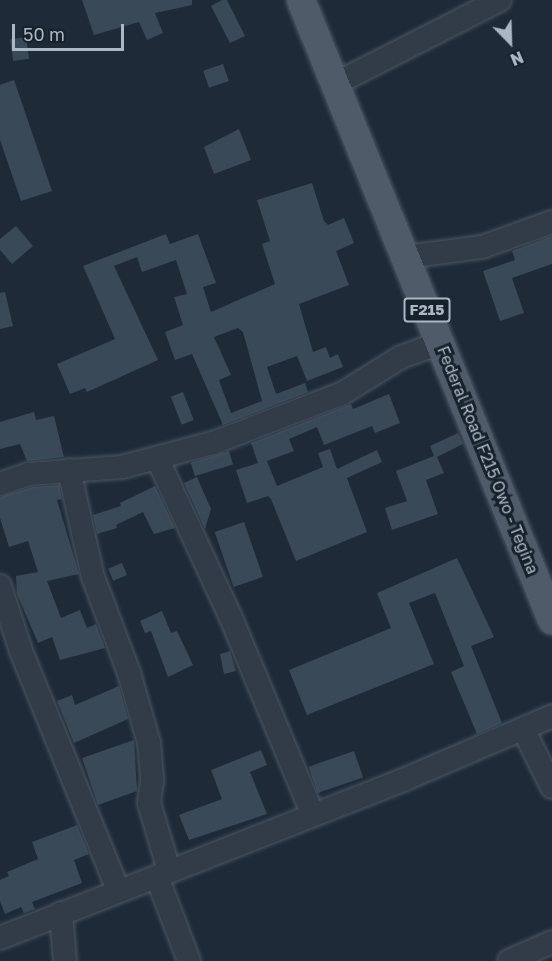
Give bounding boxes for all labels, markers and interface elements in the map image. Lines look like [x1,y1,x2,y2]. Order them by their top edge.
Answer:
scale bar [15,12,128,50]
north arrow [480,12,540,72]
text: 50 m [23,23,65,45]
text: N [508,47,527,70]
road number: F215 [403,298,451,322]
street label: Federal Road F215 Owo - Tegina [433,343,543,577]

